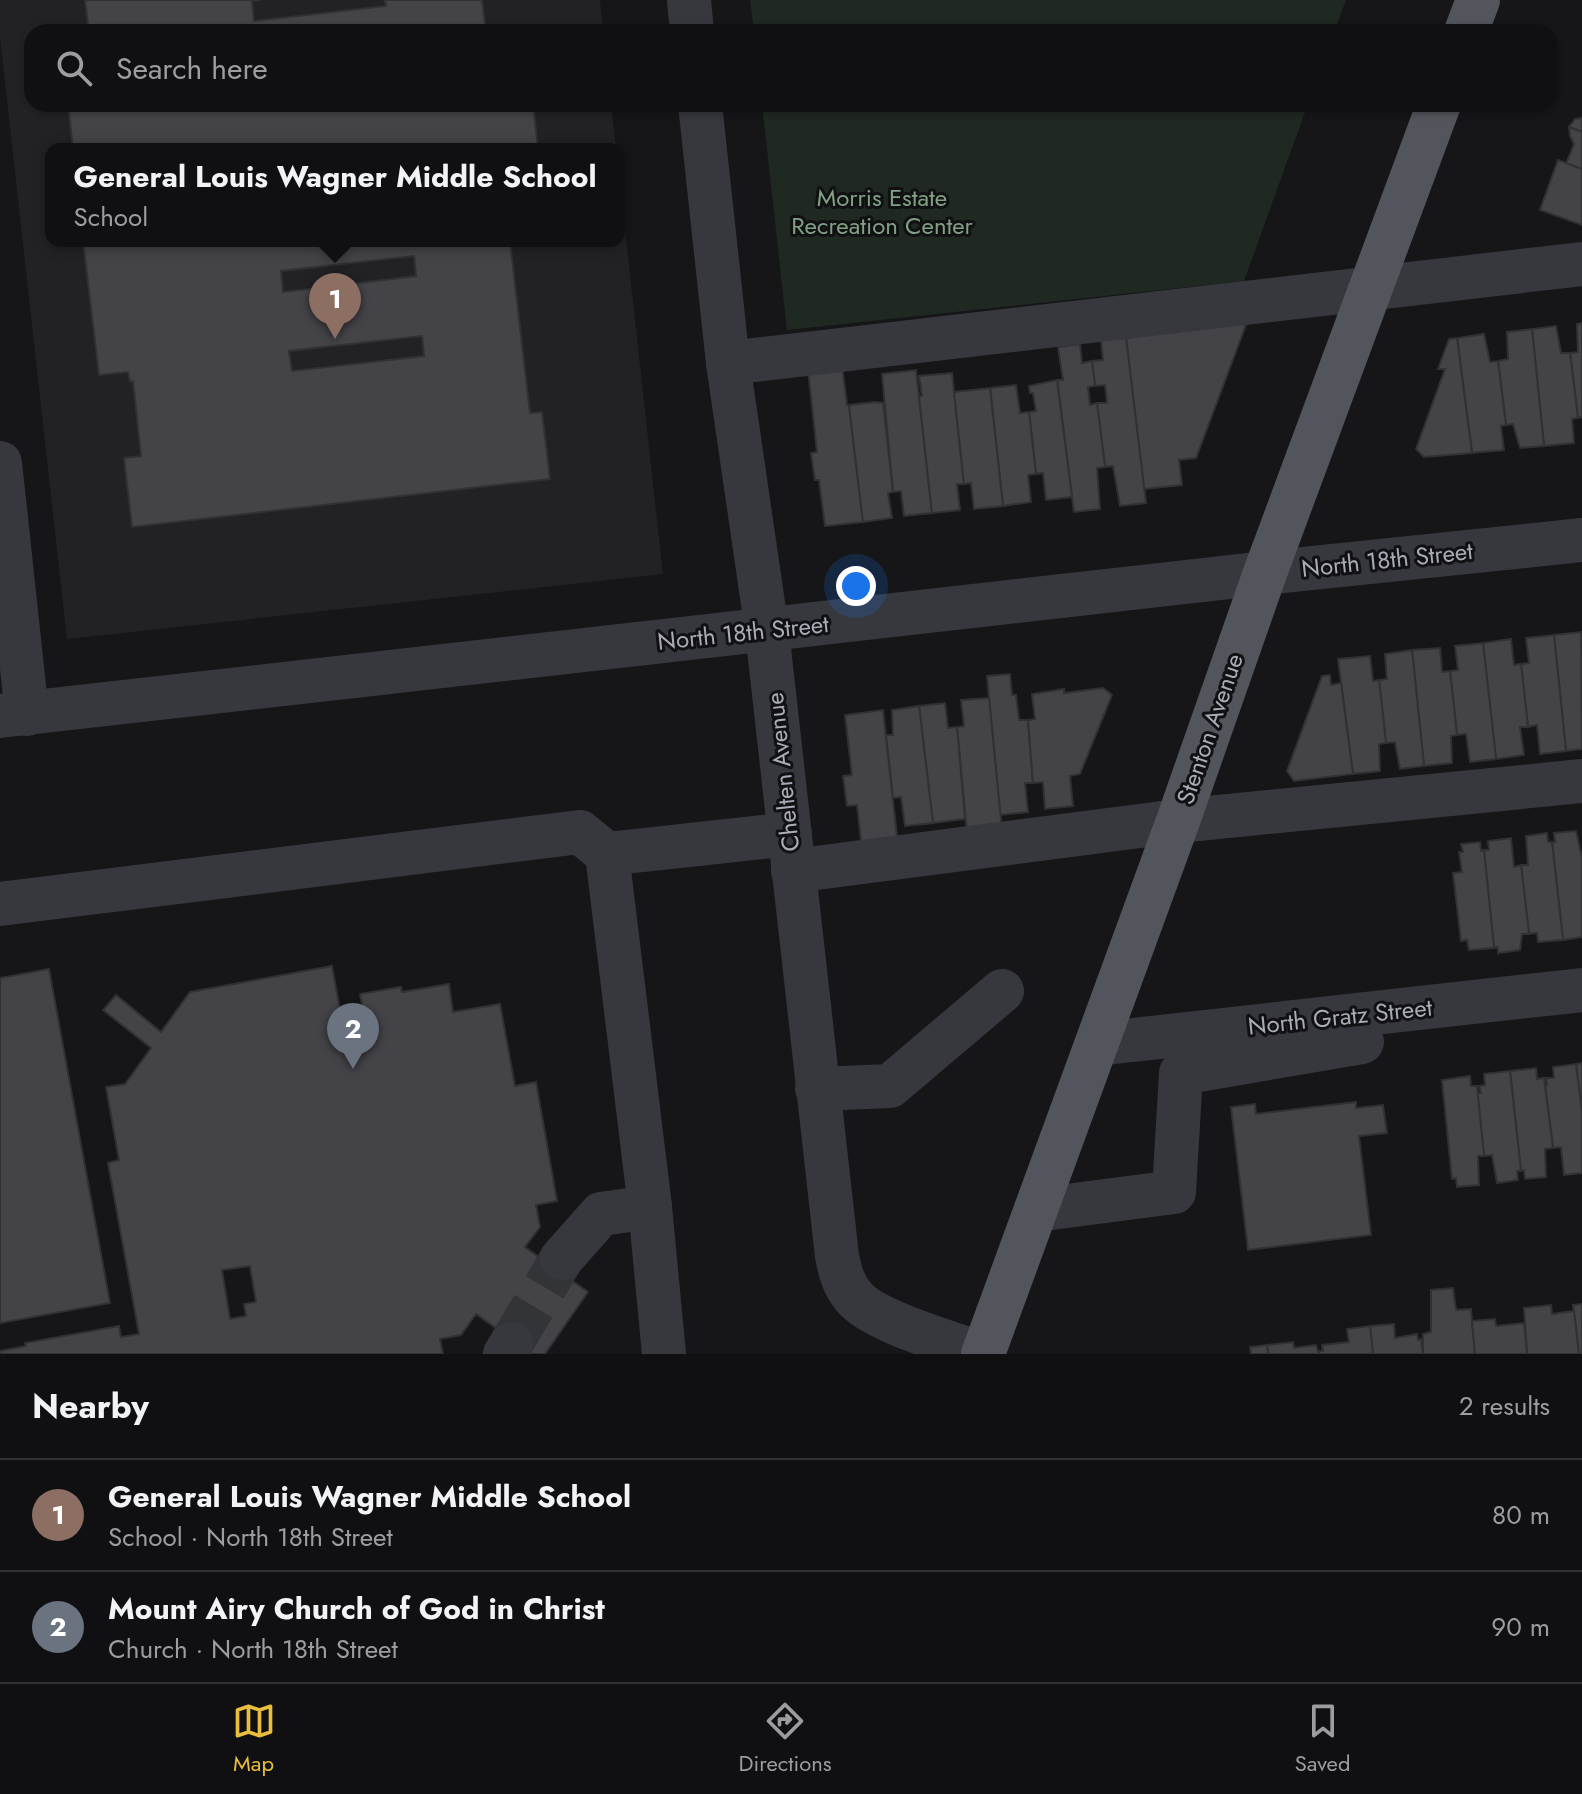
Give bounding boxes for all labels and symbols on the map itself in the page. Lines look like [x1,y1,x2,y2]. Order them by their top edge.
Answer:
park label: Morris Estate Recreation Center [791,180,974,243]
pin: 1 [309,273,361,339]
street label: North 18th Street [1299,533,1475,586]
your location [836,566,876,606]
street label: North 18th Street [655,606,831,659]
street label: Stenton Avenue [1167,649,1252,809]
street label: Chelten Avenue [757,691,808,853]
street label: North Gratz Street [1246,989,1434,1044]
pin: 2 [327,1003,379,1069]

